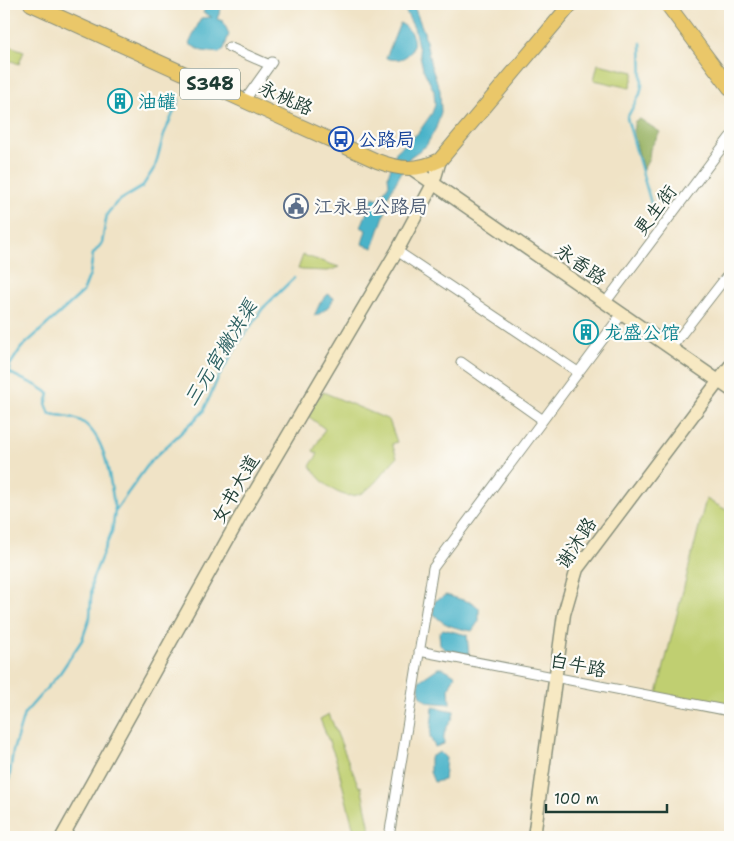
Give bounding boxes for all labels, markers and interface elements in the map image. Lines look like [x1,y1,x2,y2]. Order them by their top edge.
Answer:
road number: S348 [180,68,240,100]
street label: 永桃路 [255,75,317,121]
building icon: 油罐 [107,88,133,114]
place label: 油罐 [138,89,176,114]
bus stop icon: 公路局 [328,126,354,152]
place label: 公路局 [358,127,415,152]
street label: 更生街 [628,180,682,240]
public building icon: 江永县公路局 [283,193,309,219]
place label: 江永县公路局 [314,194,428,219]
street label: 永香路 [550,237,612,291]
water label: 三元宫撇洪渠 [177,294,264,411]
building icon: 龙盛公馆 [573,319,599,345]
place label: 龙盛公馆 [604,320,680,345]
street label: 女书大道 [205,450,265,528]
street label: 谢沐路 [550,512,602,574]
street label: 白牛路 [548,647,608,683]
scale bar [546,781,668,813]
text: 100 m [554,789,599,809]

